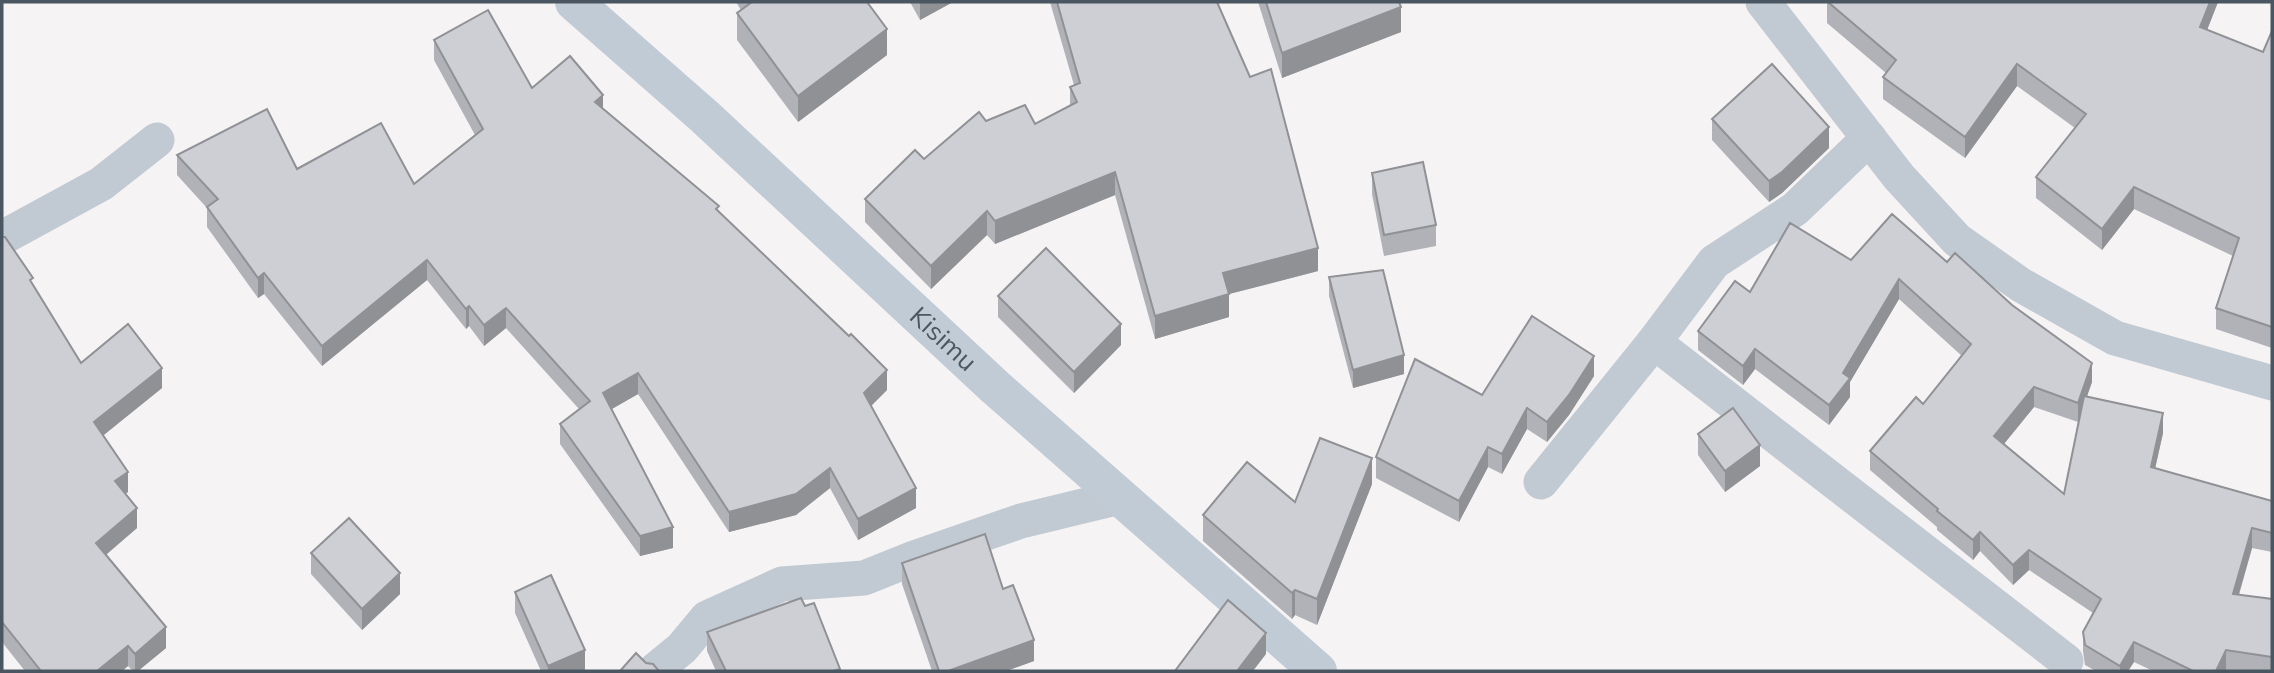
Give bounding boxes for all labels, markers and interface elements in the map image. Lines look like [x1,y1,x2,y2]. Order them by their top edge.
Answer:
street label: Kisimu [903,299,984,378]

